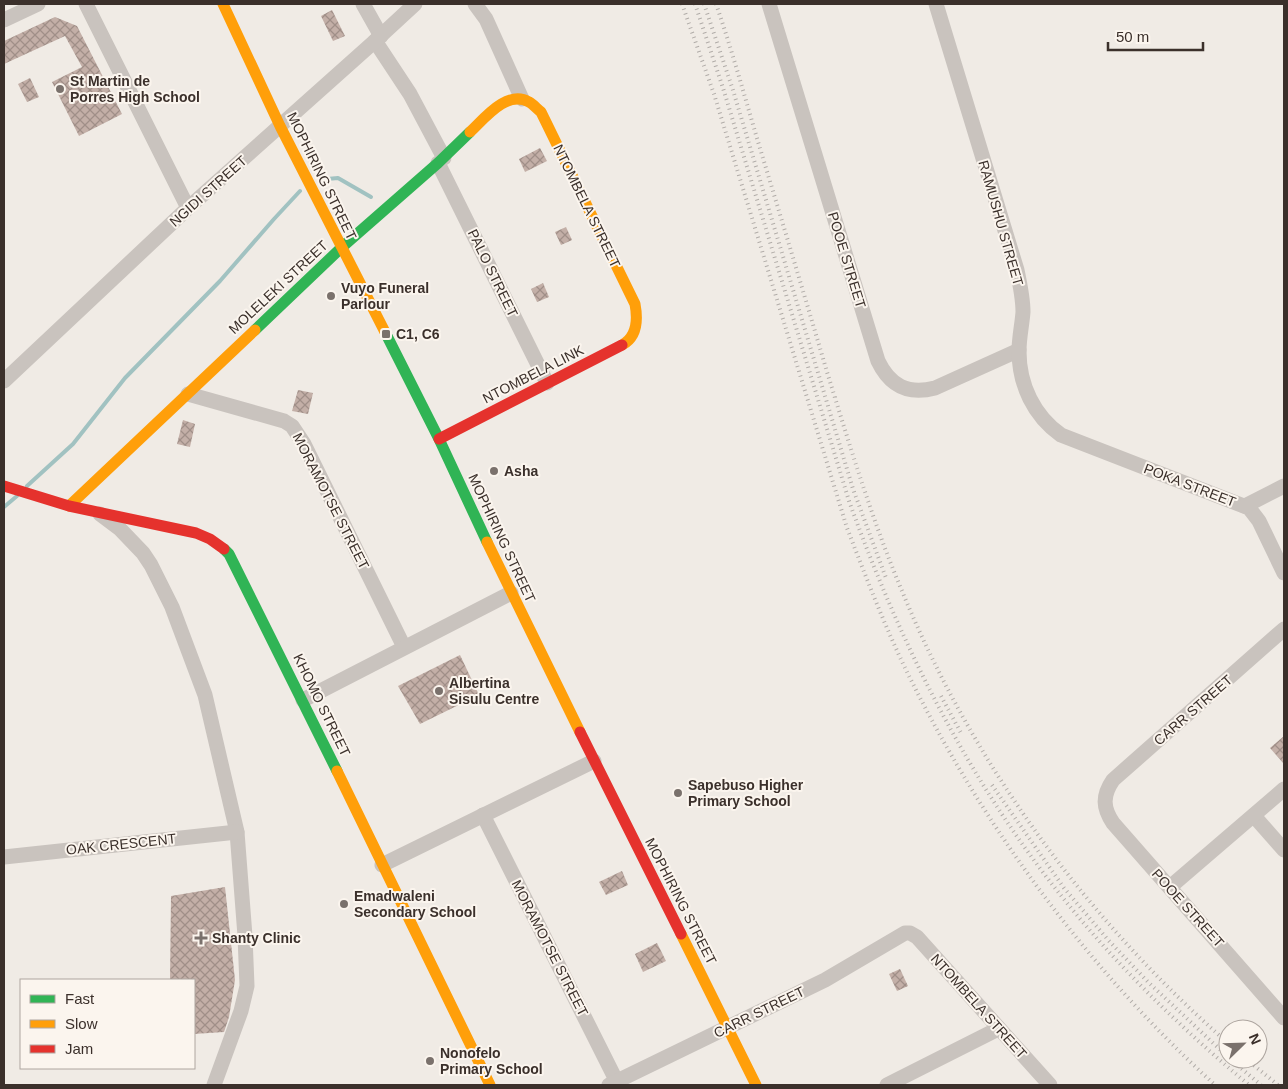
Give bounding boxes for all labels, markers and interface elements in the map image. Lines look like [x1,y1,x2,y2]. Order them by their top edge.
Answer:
scale bar [1108,20,1203,52]
text: 50 m [1116,28,1149,45]
place label: St Martin de Porres High School [70,73,200,105]
marker: St Martin de Porres High School [54,83,66,95]
street label: MOPHIRING STREET [284,110,360,243]
street label: NTOMBELA STREET [550,142,624,271]
street label: NGIDI STREET [166,152,250,230]
street label: RAMUSHU STREET [975,158,1027,288]
street label: POOE STREET [825,210,869,310]
street label: PALO STREET [465,227,521,320]
street label: MOLELEKI STREET [225,237,331,337]
place label: Vuyo Funeral Parlour [341,280,429,312]
marker: Vuyo Funeral Parlour [325,290,337,302]
place label: C1, C6 [396,326,440,342]
marker: C1, C6 [380,328,392,340]
street label: NTOMBELA LINK [480,341,587,406]
street label: MORAMOTSE STREET [290,430,373,572]
street label: POKA STREET [1142,460,1239,510]
place label: Asha [504,463,538,479]
marker: Asha [488,465,500,477]
street label: MOPHIRING STREET [465,471,539,605]
street label: KHOMO STREET [290,651,354,759]
street label: CARR STREET [1150,671,1236,748]
place label: Albertina Sisulu Centre [449,675,539,707]
marker: Albertina Sisulu Centre [433,685,445,697]
place label: Sapebuso Higher Primary School [688,777,804,809]
marker: Sapebuso Higher Primary School [672,787,684,799]
street label: OAK CRESCENT [65,830,177,858]
street label: MOPHIRING STREET [642,835,720,967]
street label: POOE STREET [1149,866,1228,951]
street label: MORAMOTSE STREET [509,877,592,1019]
place label: Emadwaleni Secondary School [354,888,476,920]
marker: Emadwaleni Secondary School [338,898,350,910]
place label: Shanty Clinic [212,930,301,946]
marker: Shanty Clinic [194,931,208,945]
street label: NTOMBELA STREET [928,950,1030,1062]
legend [20,979,195,1069]
street label: CARR STREET [711,983,807,1041]
text: Fast [65,990,95,1007]
text: Slow [65,1015,98,1032]
north arrow [1218,1019,1268,1069]
text: N [1246,1031,1264,1047]
text: Jam [65,1040,93,1057]
place label: Nonofelo Primary School [440,1045,543,1077]
marker: Nonofelo Primary School [424,1055,436,1067]

